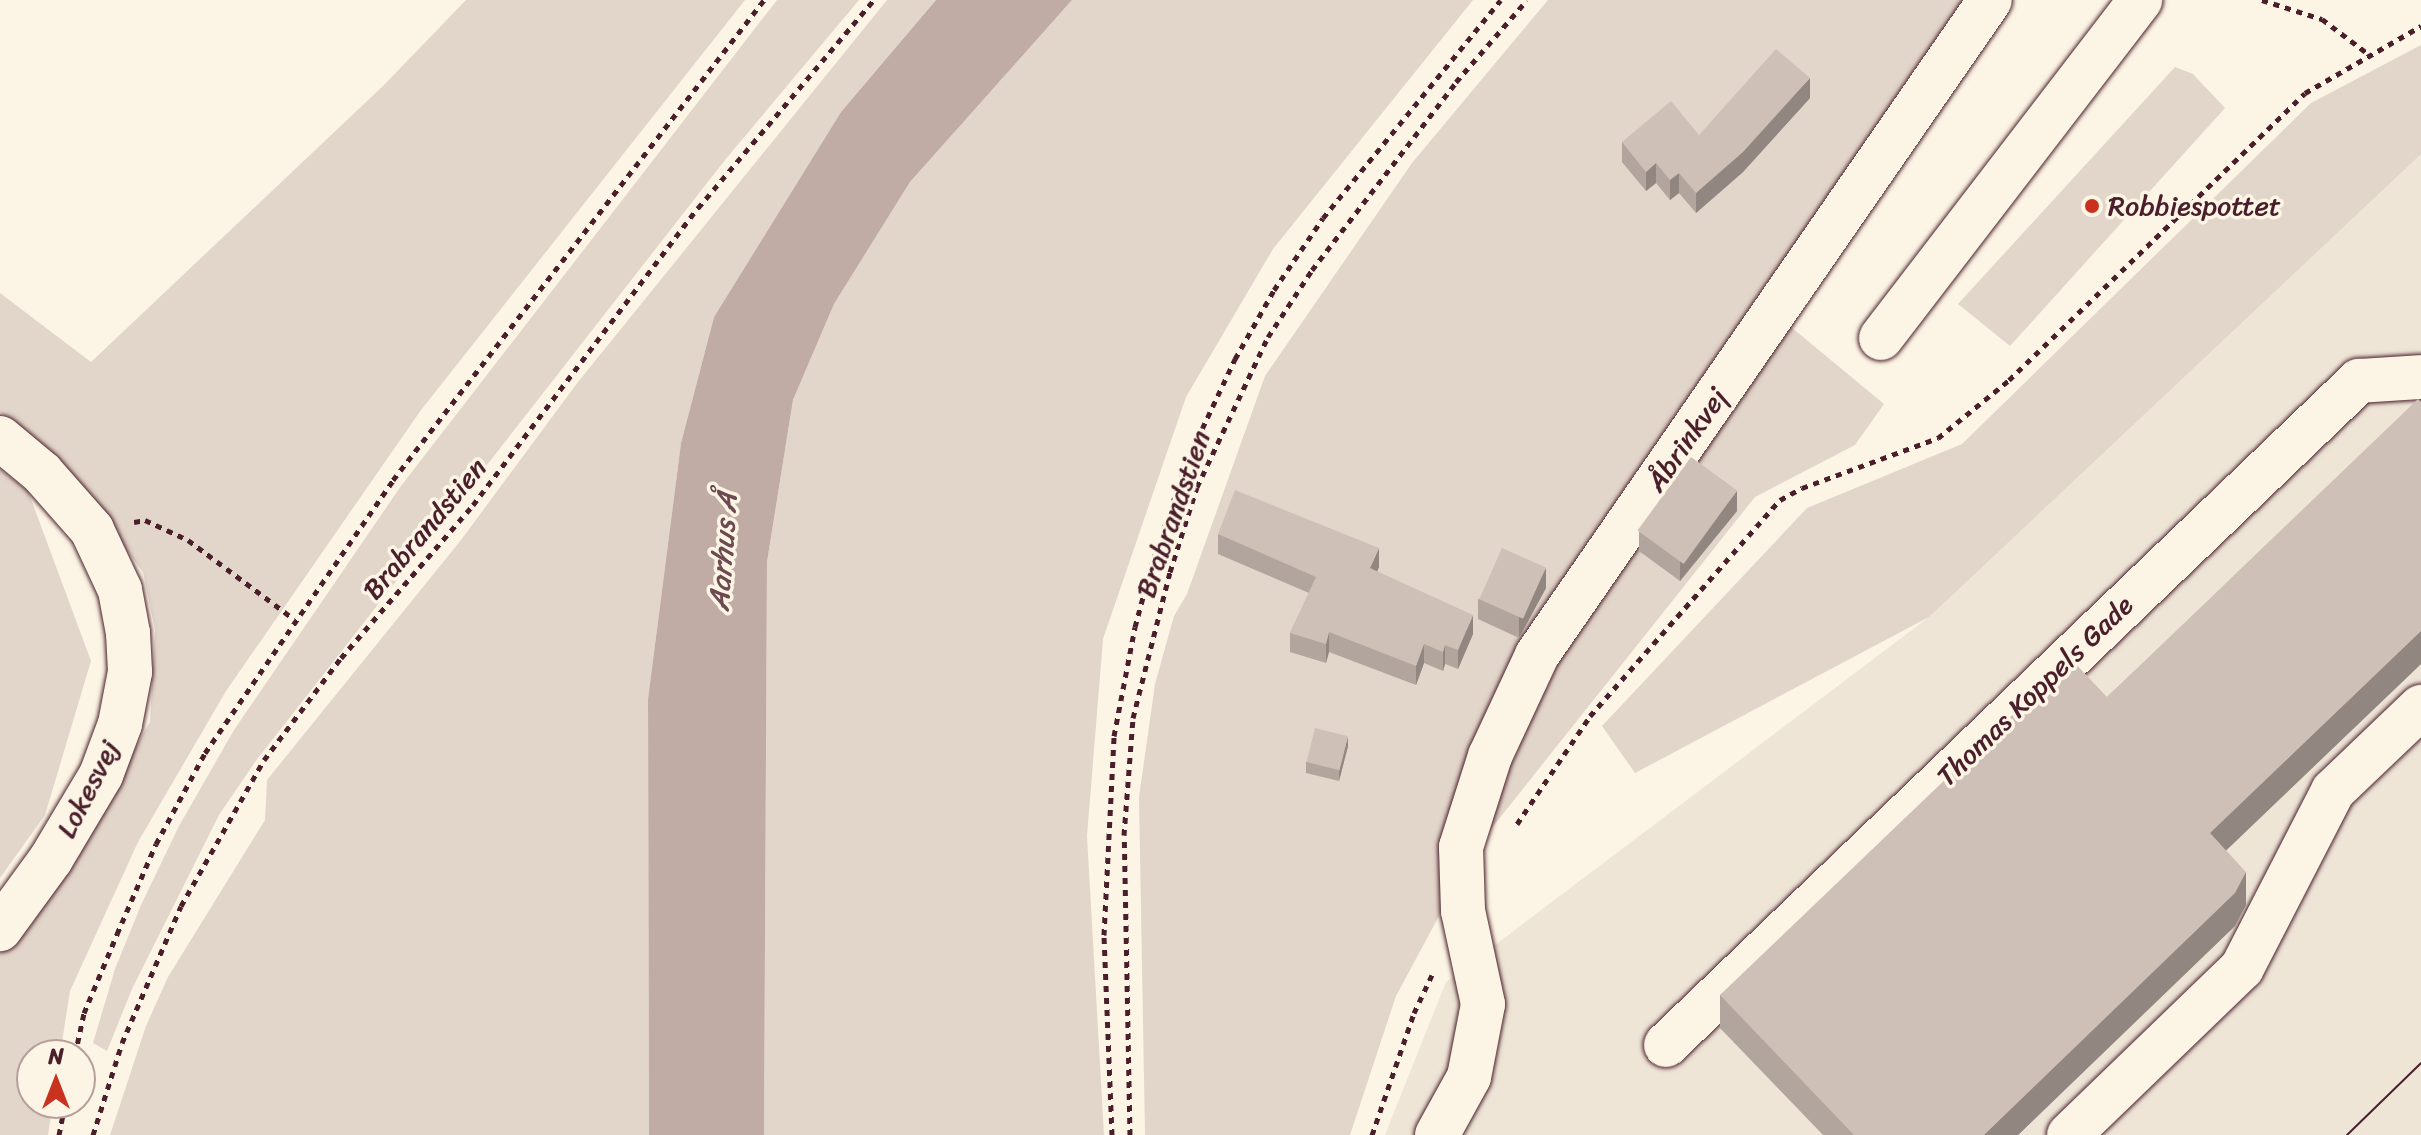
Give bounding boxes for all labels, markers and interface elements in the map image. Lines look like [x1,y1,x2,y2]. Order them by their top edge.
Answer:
place label: Robbiespottet [2108,189,2281,223]
marker: Robbiespottet [2083,197,2101,215]
street label: Åbrinkvej [1639,382,1735,498]
street label: Brabrandstien [1129,426,1217,602]
street label: Brabrandstien [356,451,494,607]
water label: Aarhus Å [701,492,745,612]
street label: Thomas Koppels Gade [1929,588,2141,794]
street label: Lokesvej [49,735,127,843]
text: N [48,1037,64,1076]
north arrow [16,1039,96,1119]

